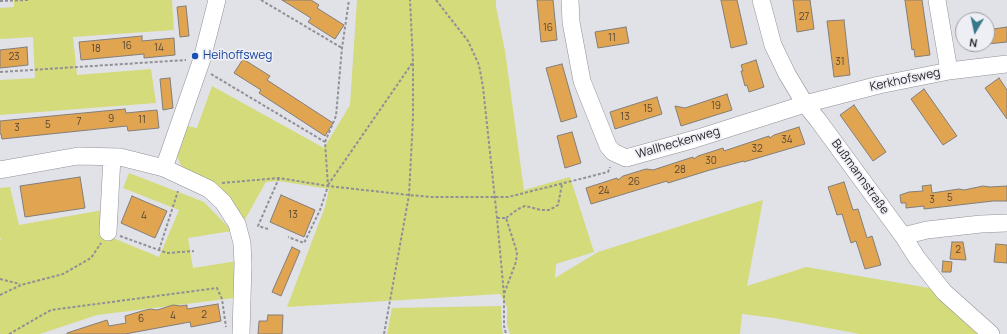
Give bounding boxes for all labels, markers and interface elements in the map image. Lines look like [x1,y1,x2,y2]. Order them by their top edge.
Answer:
house number: 27 [799,11,809,23]
north arrow [955,12,995,52]
house number: 16 [543,22,553,34]
house number: 11 [608,32,616,44]
text: N [968,35,978,51]
house number: 16 [122,40,132,52]
house number: 14 [154,42,164,54]
house number: 18 [91,43,101,55]
place label: Heihoffsweg [203,49,272,63]
house number: 23 [8,51,20,63]
marker: Heihoffsweg [190,51,200,61]
house number: 31 [835,56,845,68]
street label: Kerkhofsweg [869,66,941,94]
house number: 19 [711,100,721,112]
house number: 15 [643,103,653,115]
house number: 13 [620,111,630,123]
house number: 9 [108,113,114,125]
house number: 11 [138,114,146,126]
house number: 7 [76,116,82,128]
house number: 5 [45,119,51,131]
house number: 3 [14,122,20,134]
street label: Wallheckenweg [634,124,722,162]
house number: 34 [781,134,793,146]
street label: Bußmannstraße [828,137,892,217]
house number: 32 [751,143,763,155]
house number: 30 [705,155,717,167]
house number: 28 [674,164,686,176]
house number: 26 [628,176,640,188]
house number: 24 [598,185,610,197]
house number: 5 [947,192,953,204]
house number: 3 [929,194,935,206]
house number: 13 [288,209,298,221]
house number: 4 [141,210,147,222]
house number: 2 [955,244,961,256]
house number: 2 [201,309,207,321]
house number: 4 [170,310,176,322]
house number: 6 [138,313,144,325]

